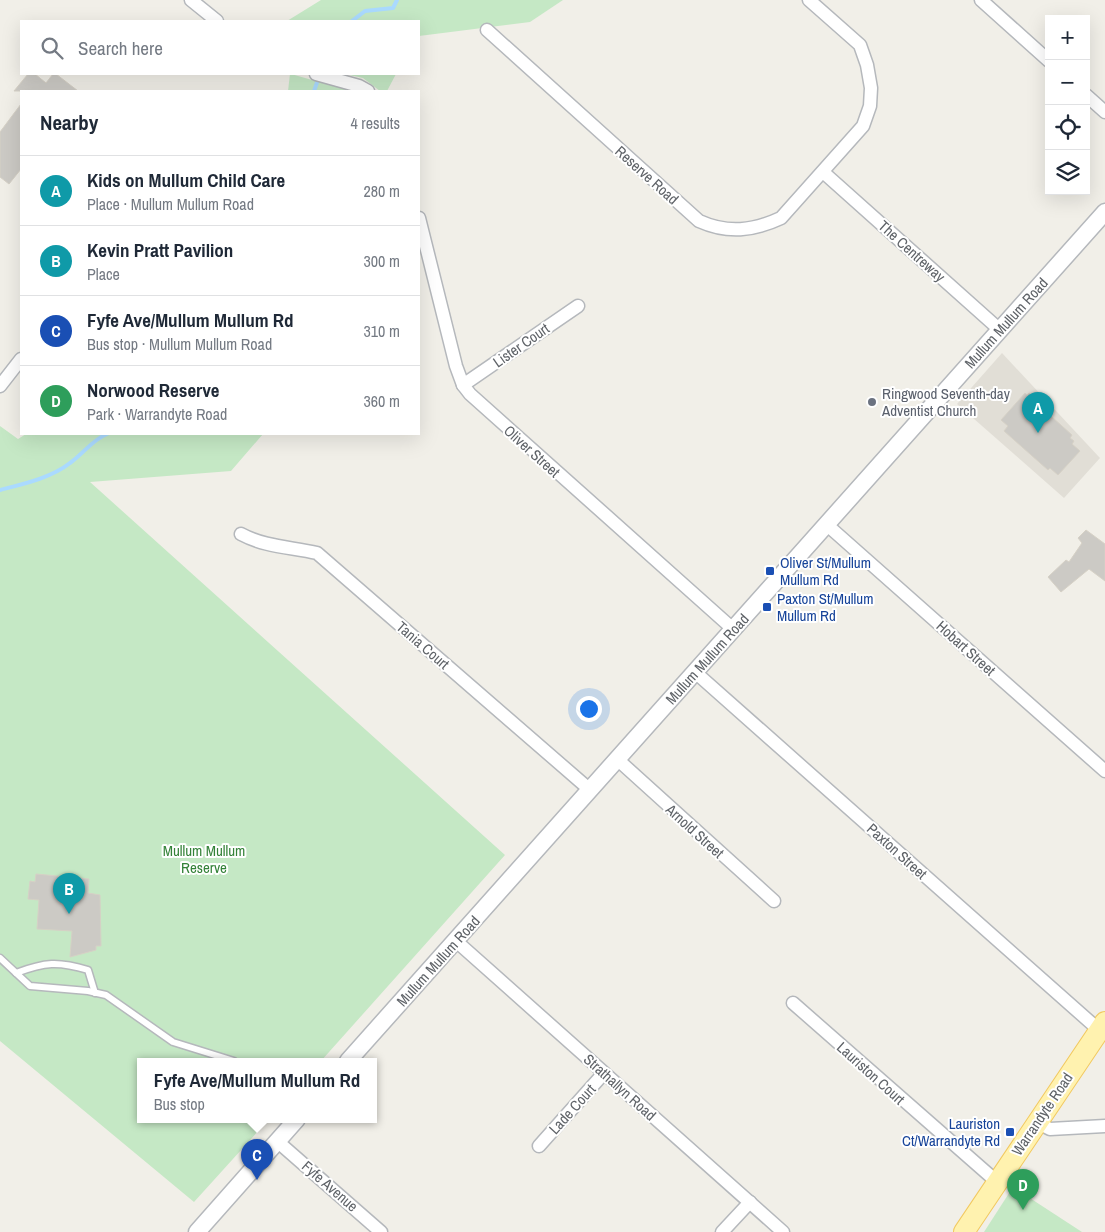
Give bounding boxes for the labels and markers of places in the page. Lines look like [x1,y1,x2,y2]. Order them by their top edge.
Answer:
place label: Ringwood Seventh-day Adventist Church [881,383,1011,421]
pin: A [1022,392,1054,433]
marker: Ringwood Seventh-day Adventist Church [866,396,878,408]
place label: Oliver St/Mullum Mullum Rd [780,552,871,590]
marker: Oliver St/Mullum Mullum Rd [764,565,776,577]
place label: Paxton St/Mullum Mullum Rd [777,588,873,626]
marker: Paxton St/Mullum Mullum Rd [761,601,773,613]
pin: B [53,873,85,914]
place label: Lauriston Ct/Warrandyte Rd [902,1113,1000,1151]
marker: Lauriston Ct/Warrandyte Rd [1004,1126,1016,1138]
pin: C [241,1139,273,1180]
pin: D [1007,1169,1039,1210]

